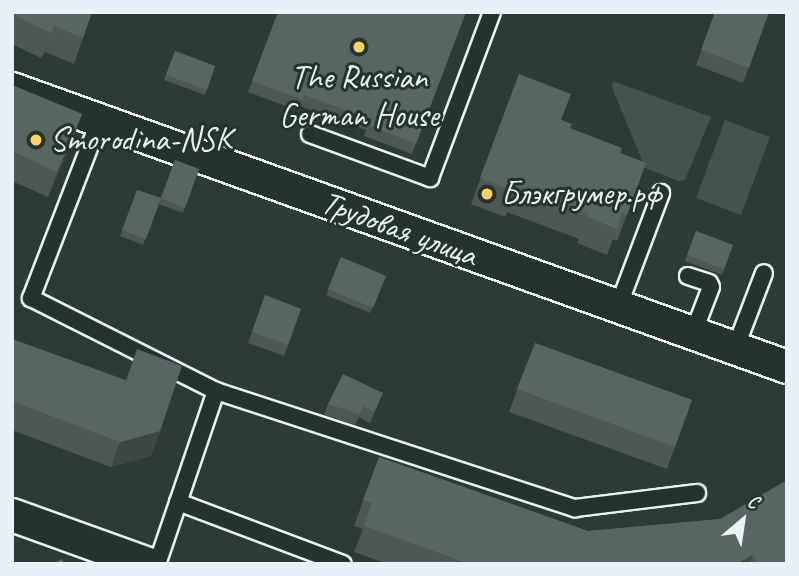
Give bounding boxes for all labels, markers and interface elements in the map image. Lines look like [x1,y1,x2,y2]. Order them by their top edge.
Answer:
marker: The Russian German House [351,39,367,55]
place label: The Russian German House [279,58,439,136]
place label: Smorodina-NSK [50,120,232,160]
marker: Smorodina-NSK [28,132,44,148]
place label: Блэкгрумер.рф [501,174,661,214]
street label: Трудовая улица [315,182,483,276]
marker: Блэкгрумер.рф [479,186,495,202]
north arrow [708,485,778,555]
text: С [743,489,763,514]

